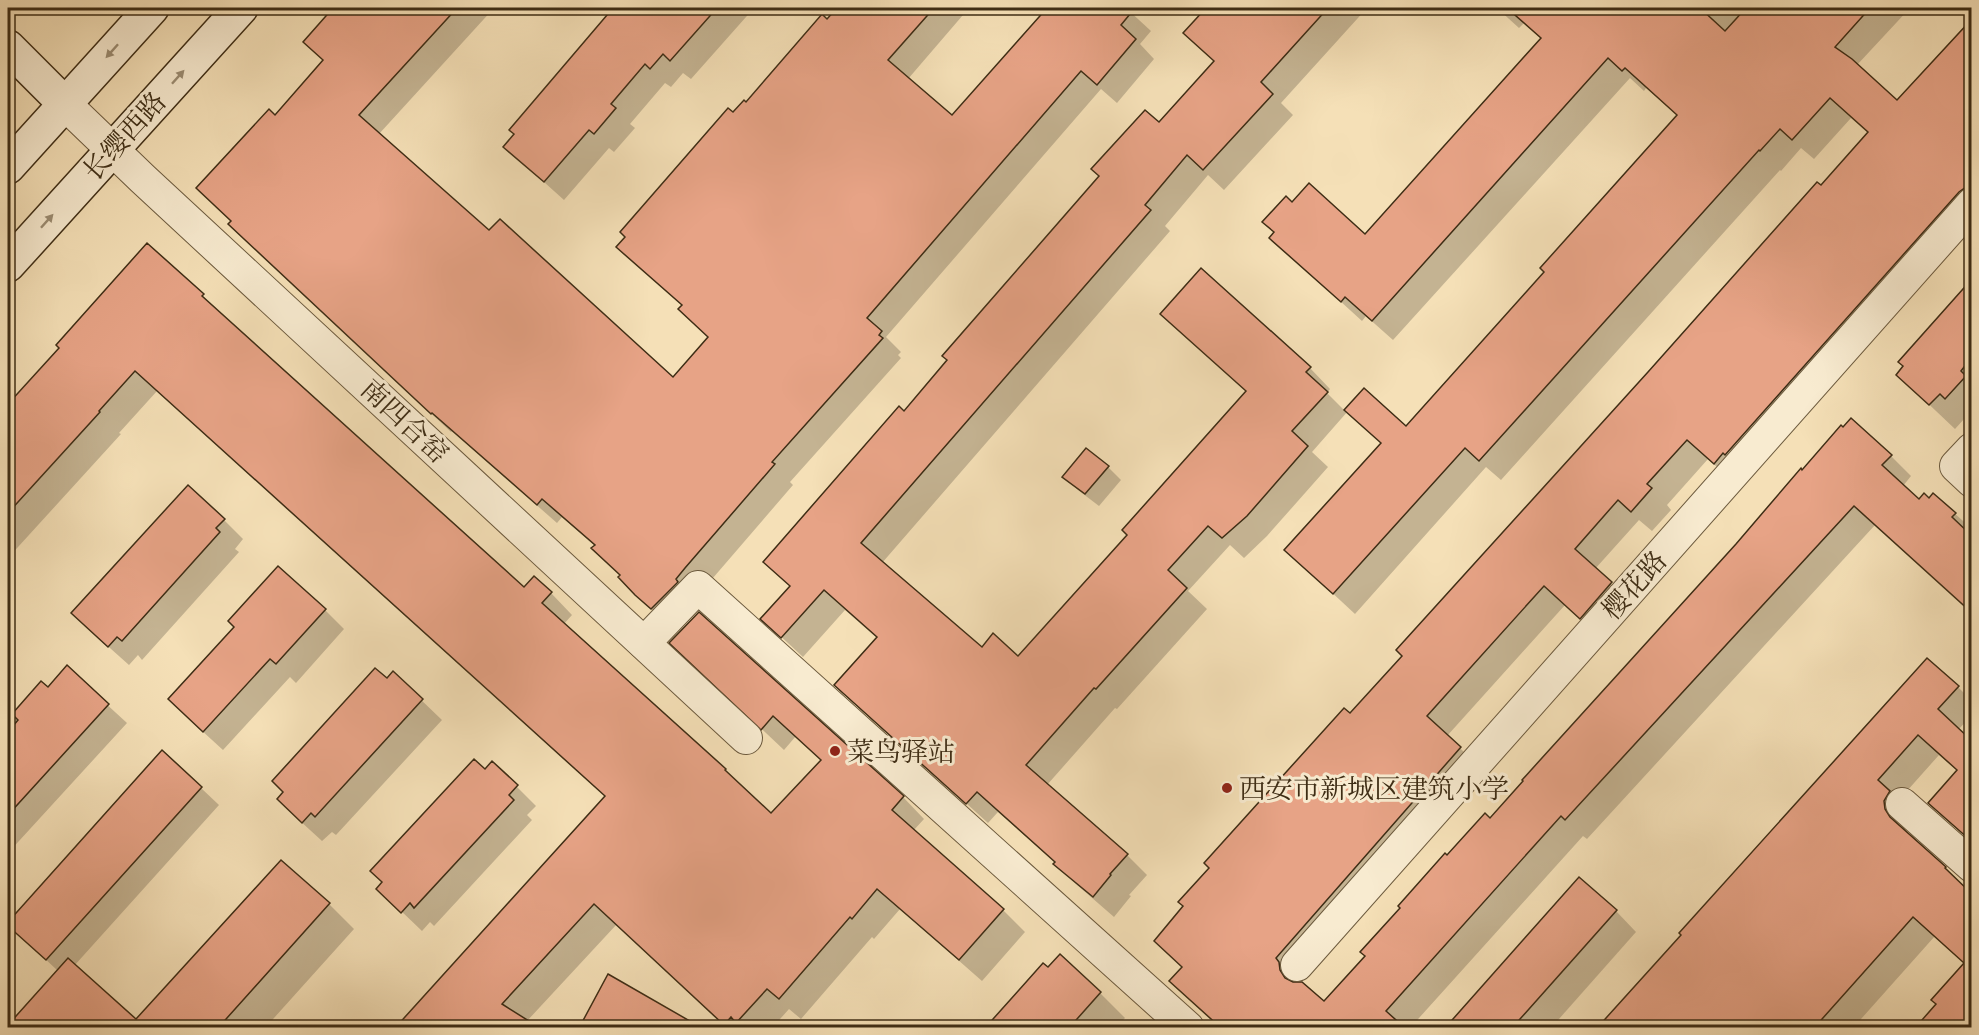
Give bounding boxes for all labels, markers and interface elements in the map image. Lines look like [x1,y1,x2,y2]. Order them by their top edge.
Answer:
one-way arrow [106,43,119,58]
one-way arrow [171,70,184,85]
street label: 长缨西路 [75,84,173,188]
one-way arrow [40,214,54,229]
street label: 南四合窑 [354,371,456,471]
street label: 樱花路 [1594,543,1674,627]
place label: 菜鸟驿站 [847,734,955,769]
marker: 菜鸟驿站 [828,744,842,758]
place label: 西安市新城区建筑小学 [1239,771,1509,806]
marker: 西安市新城区建筑小学 [1220,781,1234,795]

